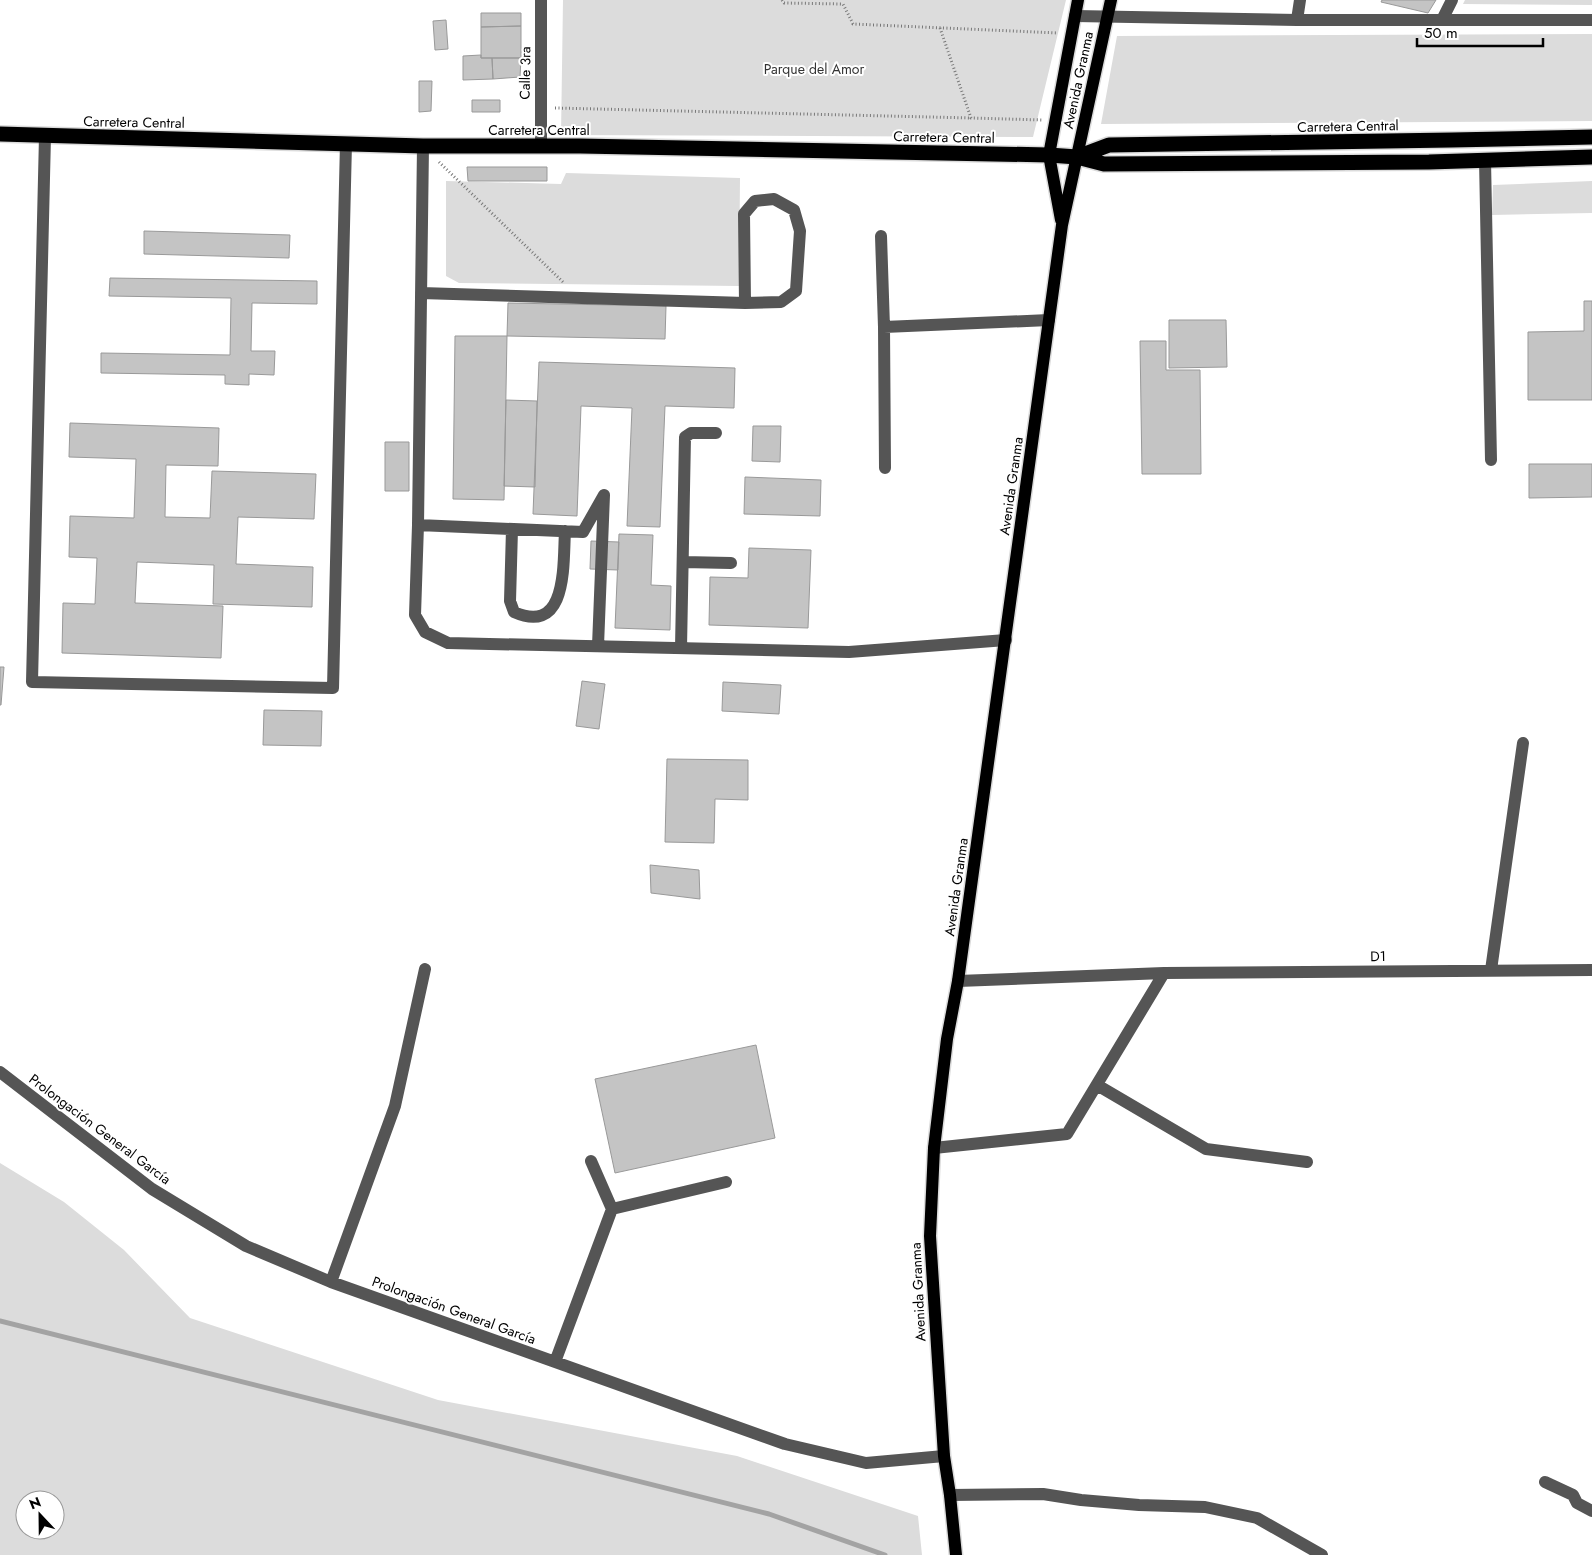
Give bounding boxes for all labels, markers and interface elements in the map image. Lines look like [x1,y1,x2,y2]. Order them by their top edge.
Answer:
scale bar [1417,15,1543,47]
text: 50 m [1424,22,1458,44]
street label: Avenida Granma [1058,30,1098,130]
street label: Calle 3ra [515,46,535,100]
park label: Parque del Amor [764,59,864,79]
street label: Carretera Central [83,111,185,133]
street label: Carretera Central [1297,115,1399,137]
street label: Carretera Central [488,120,590,140]
street label: Carretera Central [893,126,995,148]
street label: Avenida Granma [994,436,1028,536]
street label: Avenida Granma [939,837,973,937]
street label: D1 [1370,946,1386,966]
street label: Prolongación General García [25,1069,175,1189]
street label: Avenida Granma [905,1242,931,1342]
street label: Prolongación General García [369,1271,539,1349]
north arrow [15,1490,65,1540]
text: N [26,1492,44,1514]

